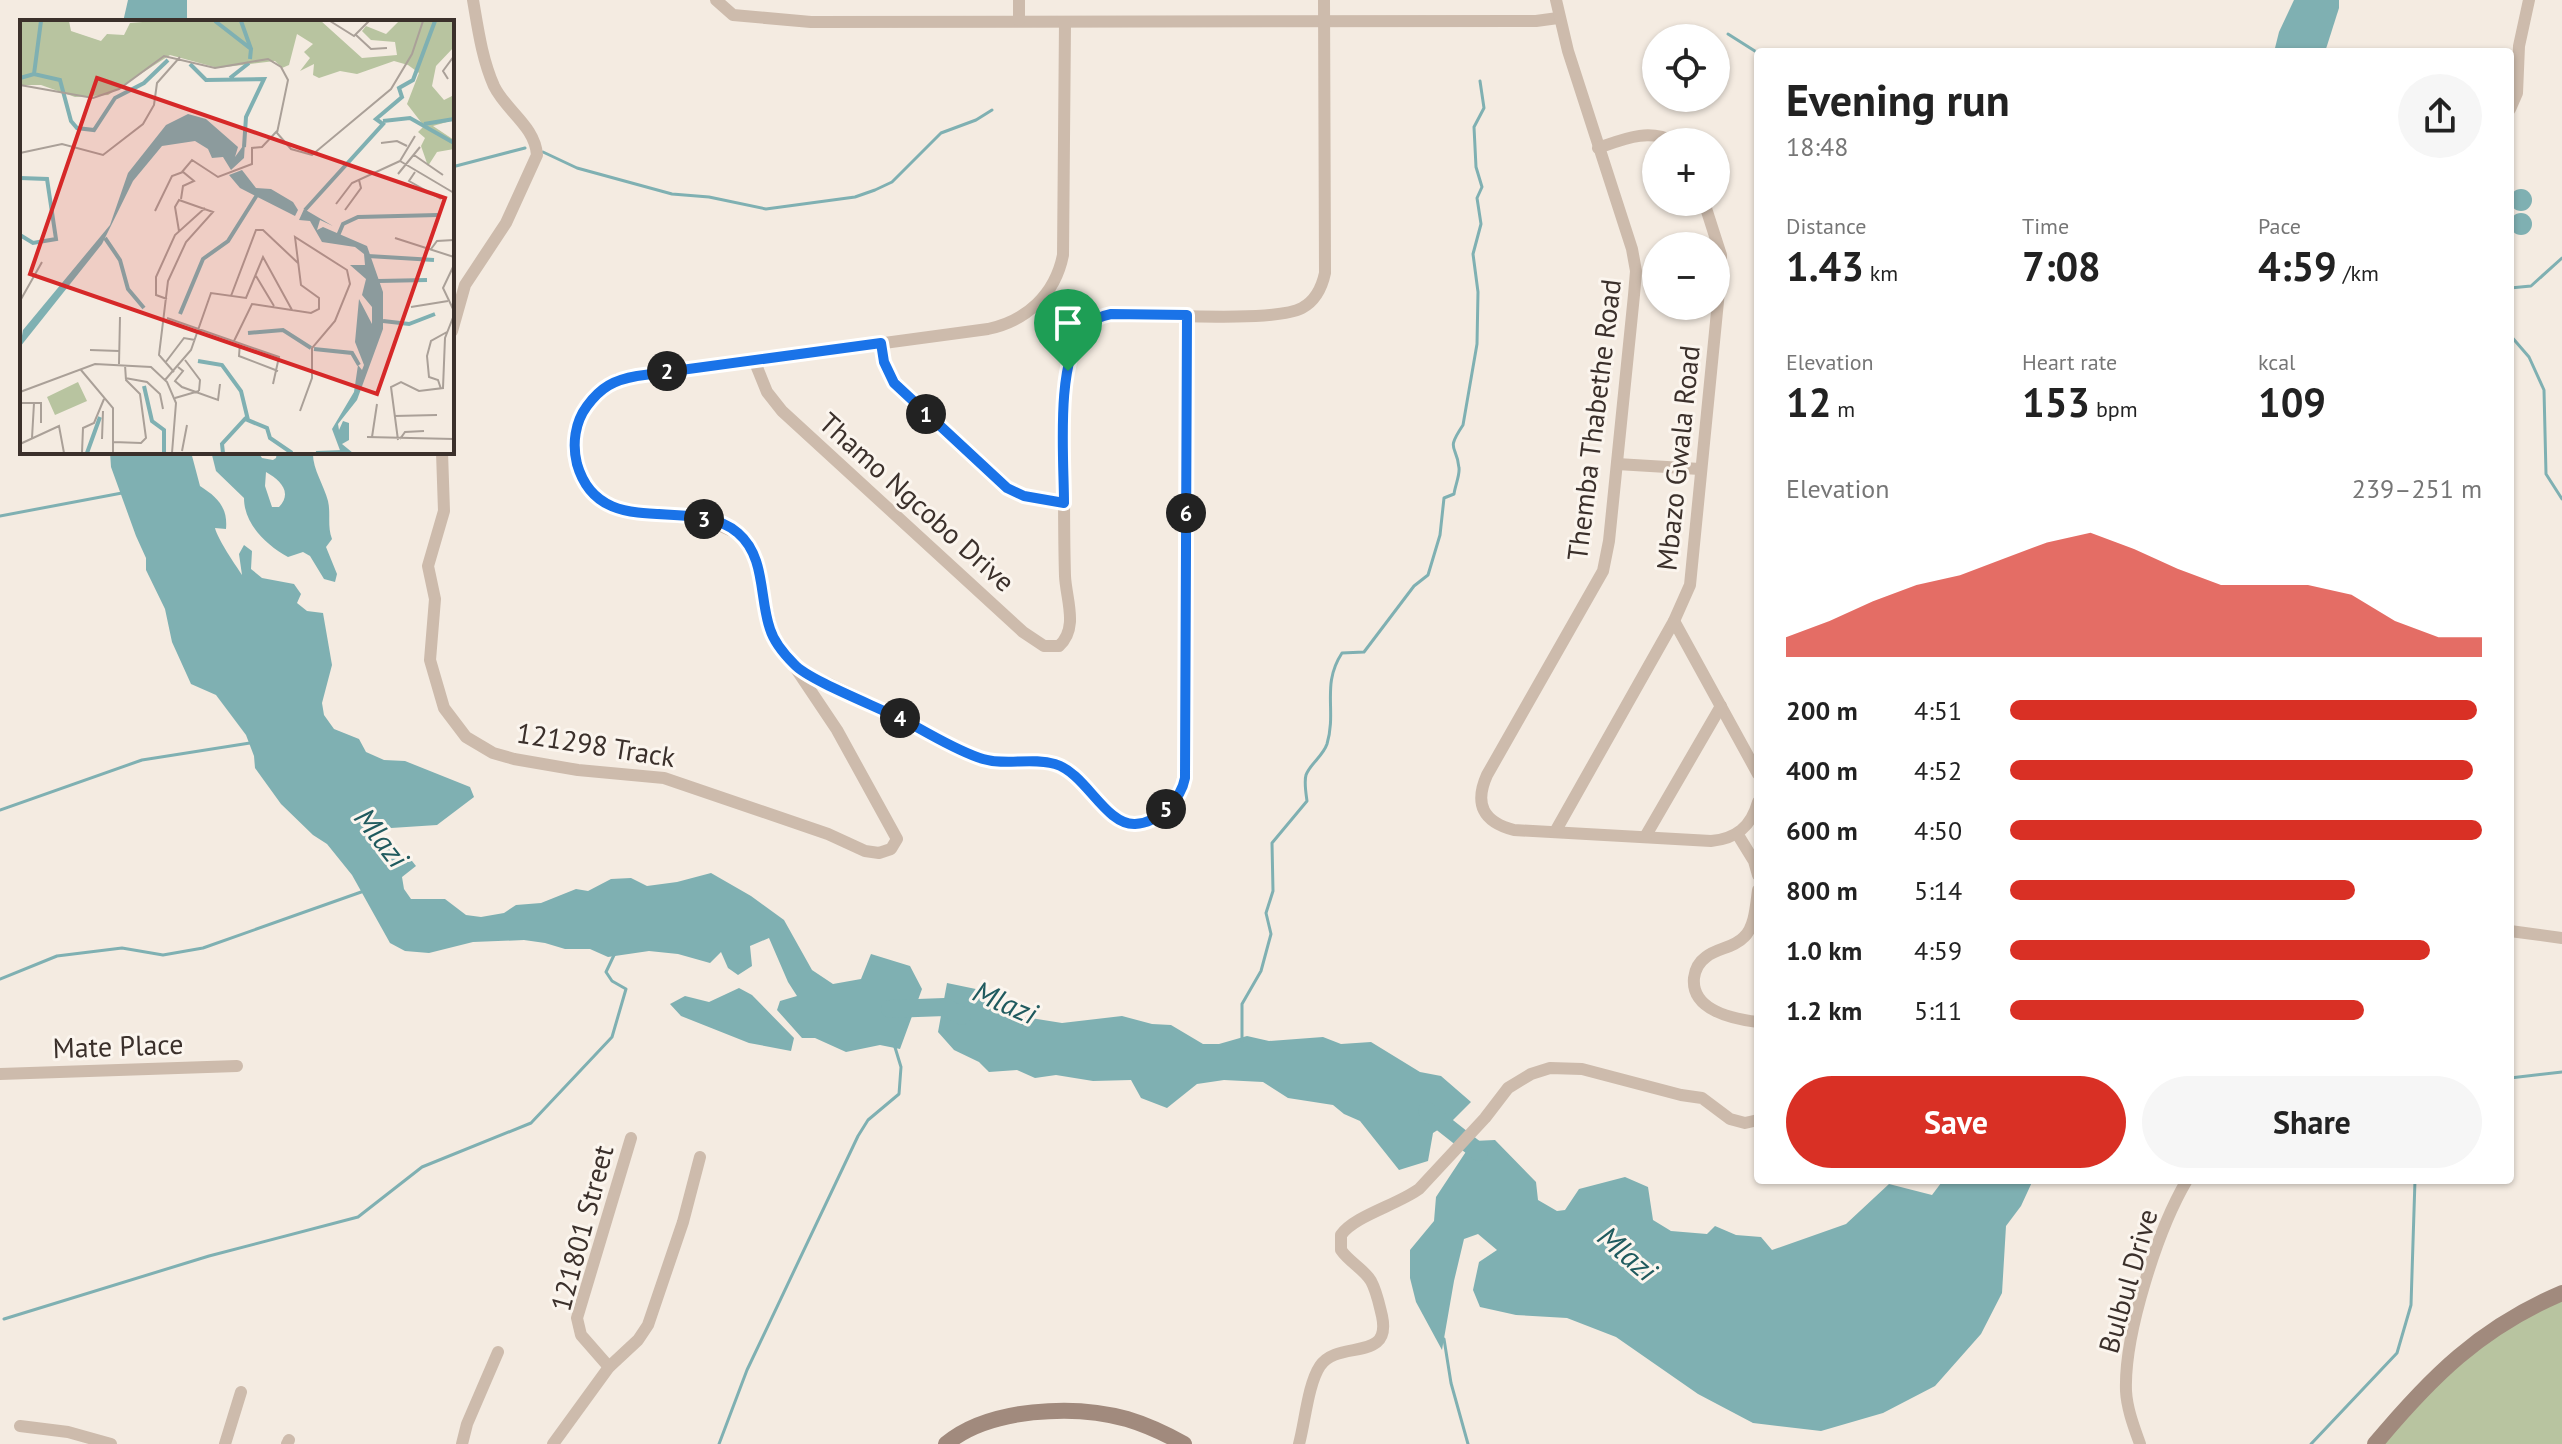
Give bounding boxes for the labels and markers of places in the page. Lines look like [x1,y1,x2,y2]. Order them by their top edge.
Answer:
pin [1034,289,1102,371]
pin: 2 [647,351,687,391]
pin: 1 [906,394,946,434]
pin: 6 [1166,493,1206,533]
pin: 3 [684,499,724,539]
pin: 4 [880,698,920,738]
pin: 5 [1146,789,1186,829]

